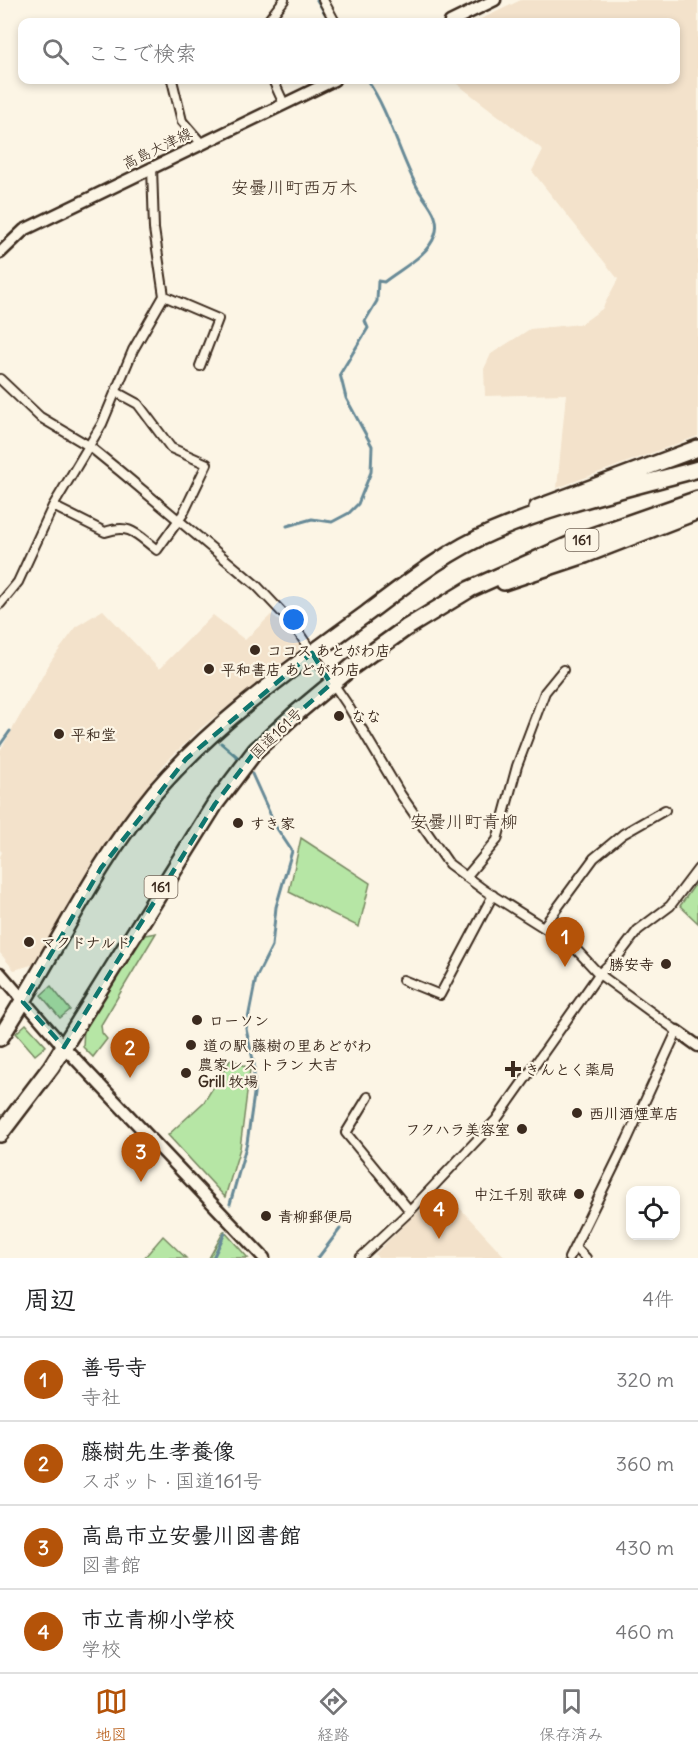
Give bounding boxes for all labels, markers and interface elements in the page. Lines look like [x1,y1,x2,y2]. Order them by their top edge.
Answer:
search box [18,18,680,84]
icon: search [39,35,72,68]
text: ここで検索 [87,39,197,67]
street label: 高島大津線 [119,123,195,173]
district label: 安曇川町西万木 [231,176,357,199]
road number: 161 [566,529,598,551]
your location [279,605,308,634]
place label: ココス あとがわ店 [267,641,391,660]
marker: ココス あとがわ店 [248,643,262,657]
place label: 平和書店 あどがわ店 [221,660,360,679]
marker: 平和書店 あどがわ店 [202,662,216,676]
street label: 国道161号 [246,703,306,763]
place label: なな [351,707,381,726]
marker: なな [332,709,346,723]
place label: 平和堂 [71,725,116,744]
marker: 平和堂 [52,727,66,741]
district label: 安曇川町青柳 [410,810,518,833]
place label: すき家 [250,814,295,833]
marker: すき家 [231,816,245,830]
road number: 161 [144,876,178,898]
pin: 1 [546,918,584,967]
place label: マクドナルド [41,933,130,952]
marker: マクドナルド [22,935,36,949]
place label: 勝安寺 [609,955,654,974]
marker: 勝安寺 [659,957,673,971]
place label: ローソン [209,1011,269,1030]
marker: ローソン [190,1013,204,1027]
pin: 2 [110,1028,150,1078]
place label: 道の駅 藤樹の里あどがわ [203,1036,372,1055]
marker: 道の駅 藤樹の里あどがわ [184,1038,198,1052]
place label: 農家レストラン 大吉 Grill 牧場 [198,1055,338,1091]
place label: きんとく薬局 [525,1060,615,1079]
marker: きんとく薬局 [506,1062,520,1076]
marker: 農家レストラン 大吉 Grill 牧場 [179,1066,193,1080]
place label: 西川酒煙草店 [589,1104,679,1123]
marker: 西川酒煙草店 [570,1106,584,1120]
place label: フクハラ美容室 [406,1120,510,1139]
marker: フクハラ美容室 [515,1122,529,1136]
pin: 3 [122,1132,160,1182]
place label: 中江千別 歌碑 [473,1185,567,1204]
map controls [626,1186,680,1240]
button: locate [626,1186,680,1240]
marker: 中江千別 歌碑 [572,1187,586,1201]
pin: 4 [420,1190,458,1239]
place label: 青柳郵便局 [278,1207,353,1226]
marker: 青柳郵便局 [259,1209,273,1223]
text: 周辺 [24,1283,76,1316]
text: 4件 [642,1286,674,1311]
text: 善号寺 [81,1353,147,1381]
text: 1 [40,1367,47,1392]
text: 320 m [616,1367,674,1392]
text: 寺社 [81,1384,121,1409]
text: 藤樹先生孝養像 [81,1437,235,1465]
text: 2 [38,1451,49,1476]
text: 360 m [616,1451,674,1476]
text: スポット · 国道161号 [81,1468,262,1493]
text: 高島市立安曇川図書館 [81,1521,301,1549]
text: 3 [38,1535,49,1560]
text: 430 m [616,1535,674,1560]
text: 図書館 [81,1552,141,1577]
text: 市立青柳小学校 [81,1605,235,1633]
text: 4 [38,1619,49,1644]
text: 460 m [615,1619,674,1644]
text: 学校 [81,1636,121,1661]
tab: 地図 [95,1685,128,1745]
tab: 経路 [317,1685,350,1745]
tab: 保存済み [539,1685,603,1745]

